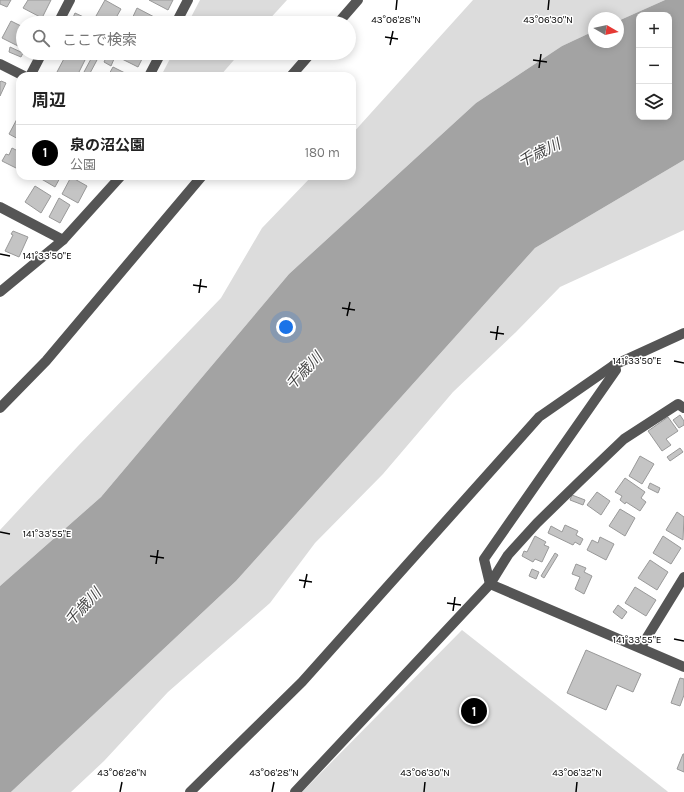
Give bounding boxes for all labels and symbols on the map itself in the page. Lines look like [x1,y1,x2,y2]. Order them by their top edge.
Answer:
north arrow [588,12,624,48]
text: 43°06'28"N [371,14,421,26]
text: 43°06'30"N [523,14,573,26]
water label: 千歳川 [515,134,565,171]
text: 141°33'50"E [22,250,72,262]
your location [276,317,296,337]
water label: 千歳川 [282,347,327,394]
text: 141°33'50"E [612,355,662,367]
text: 141°33'55"E [23,528,71,540]
water label: 千歳川 [61,583,106,630]
text: 141°33'55"E [613,634,661,646]
pin: 1 [461,696,487,726]
text: 43°06'26"N [97,767,147,779]
text: 43°06'28"N [249,767,299,779]
text: 43°06'30"N [400,767,450,779]
text: 43°06'32"N [552,767,602,779]

